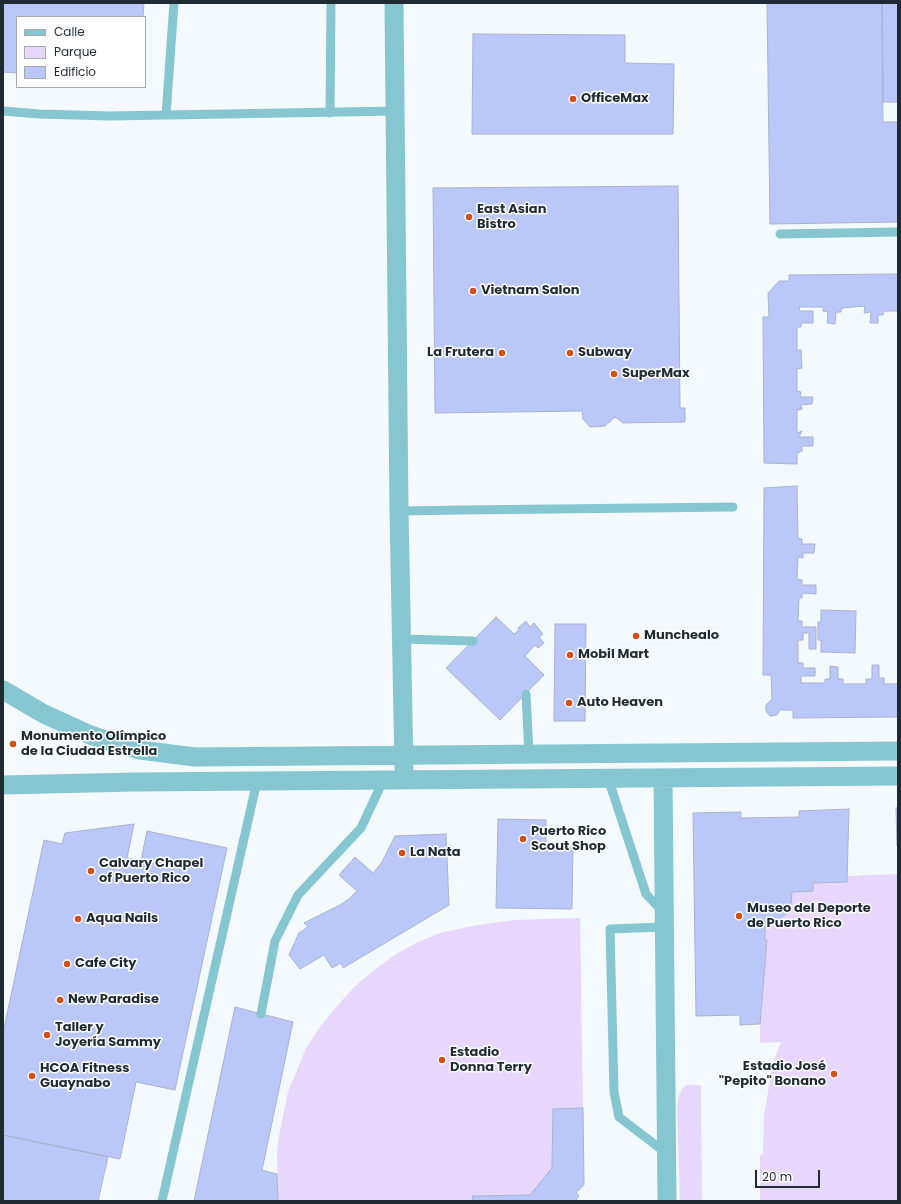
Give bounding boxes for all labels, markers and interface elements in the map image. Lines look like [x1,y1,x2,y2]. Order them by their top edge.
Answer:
legend [16,16,146,88]
text: Calle [54,23,85,40]
text: Parque [54,43,97,60]
text: Edificio [54,63,96,80]
place label: OfficeMax [581,91,649,107]
marker: OfficeMax [568,94,578,104]
place label: East Asian Bistro [477,202,546,233]
marker: East Asian Bistro [464,212,474,222]
place label: Vietnam Salon [481,283,579,299]
marker: Vietnam Salon [468,286,478,296]
place label: La Frutera [427,345,494,361]
place label: Subway [578,345,632,361]
marker: La Frutera [497,348,507,358]
marker: Subway [565,348,575,358]
place label: SuperMax [622,366,690,382]
marker: SuperMax [609,369,619,379]
place label: Munchealo [644,628,719,644]
marker: Munchealo [631,631,641,641]
place label: Mobil Mart [578,647,649,663]
marker: Mobil Mart [565,650,575,660]
place label: Auto Heaven [577,695,663,711]
marker: Auto Heaven [564,698,574,708]
place label: Monumento Olímpico de la Ciudad Estrella [21,729,166,760]
marker: Monumento Olímpico de la Ciudad Estrella [8,739,18,749]
place label: Puerto Rico Scout Shop [531,824,606,855]
marker: Puerto Rico Scout Shop [518,834,528,844]
place label: La Nata [410,845,460,861]
marker: La Nata [397,848,407,858]
place label: Calvary Chapel of Puerto Rico [99,856,203,887]
marker: Calvary Chapel of Puerto Rico [86,866,96,876]
place label: Museo del Deporte de Puerto Rico [747,901,871,932]
place label: Aqua Nails [86,911,158,927]
marker: Museo del Deporte de Puerto Rico [734,911,744,921]
marker: Aqua Nails [73,914,83,924]
place label: Cafe City [75,956,136,972]
marker: Cafe City [62,959,72,969]
place label: New Paradise [68,992,159,1008]
marker: New Paradise [55,995,65,1005]
place label: Taller y Joyería Sammy [55,1020,161,1051]
marker: Taller y Joyería Sammy [42,1030,52,1040]
place label: Estadio Donna Terry [450,1045,532,1076]
marker: Estadio Donna Terry [437,1055,447,1065]
place label: Estadio José "Pepito" Bonano [719,1059,826,1090]
place label: HCOA Fitness Guaynabo [40,1061,129,1092]
marker: Estadio José "Pepito" Bonano [829,1069,839,1079]
marker: HCOA Fitness Guaynabo [27,1071,37,1081]
scale bar [757,1162,822,1188]
text: 20 m [762,1168,792,1185]

